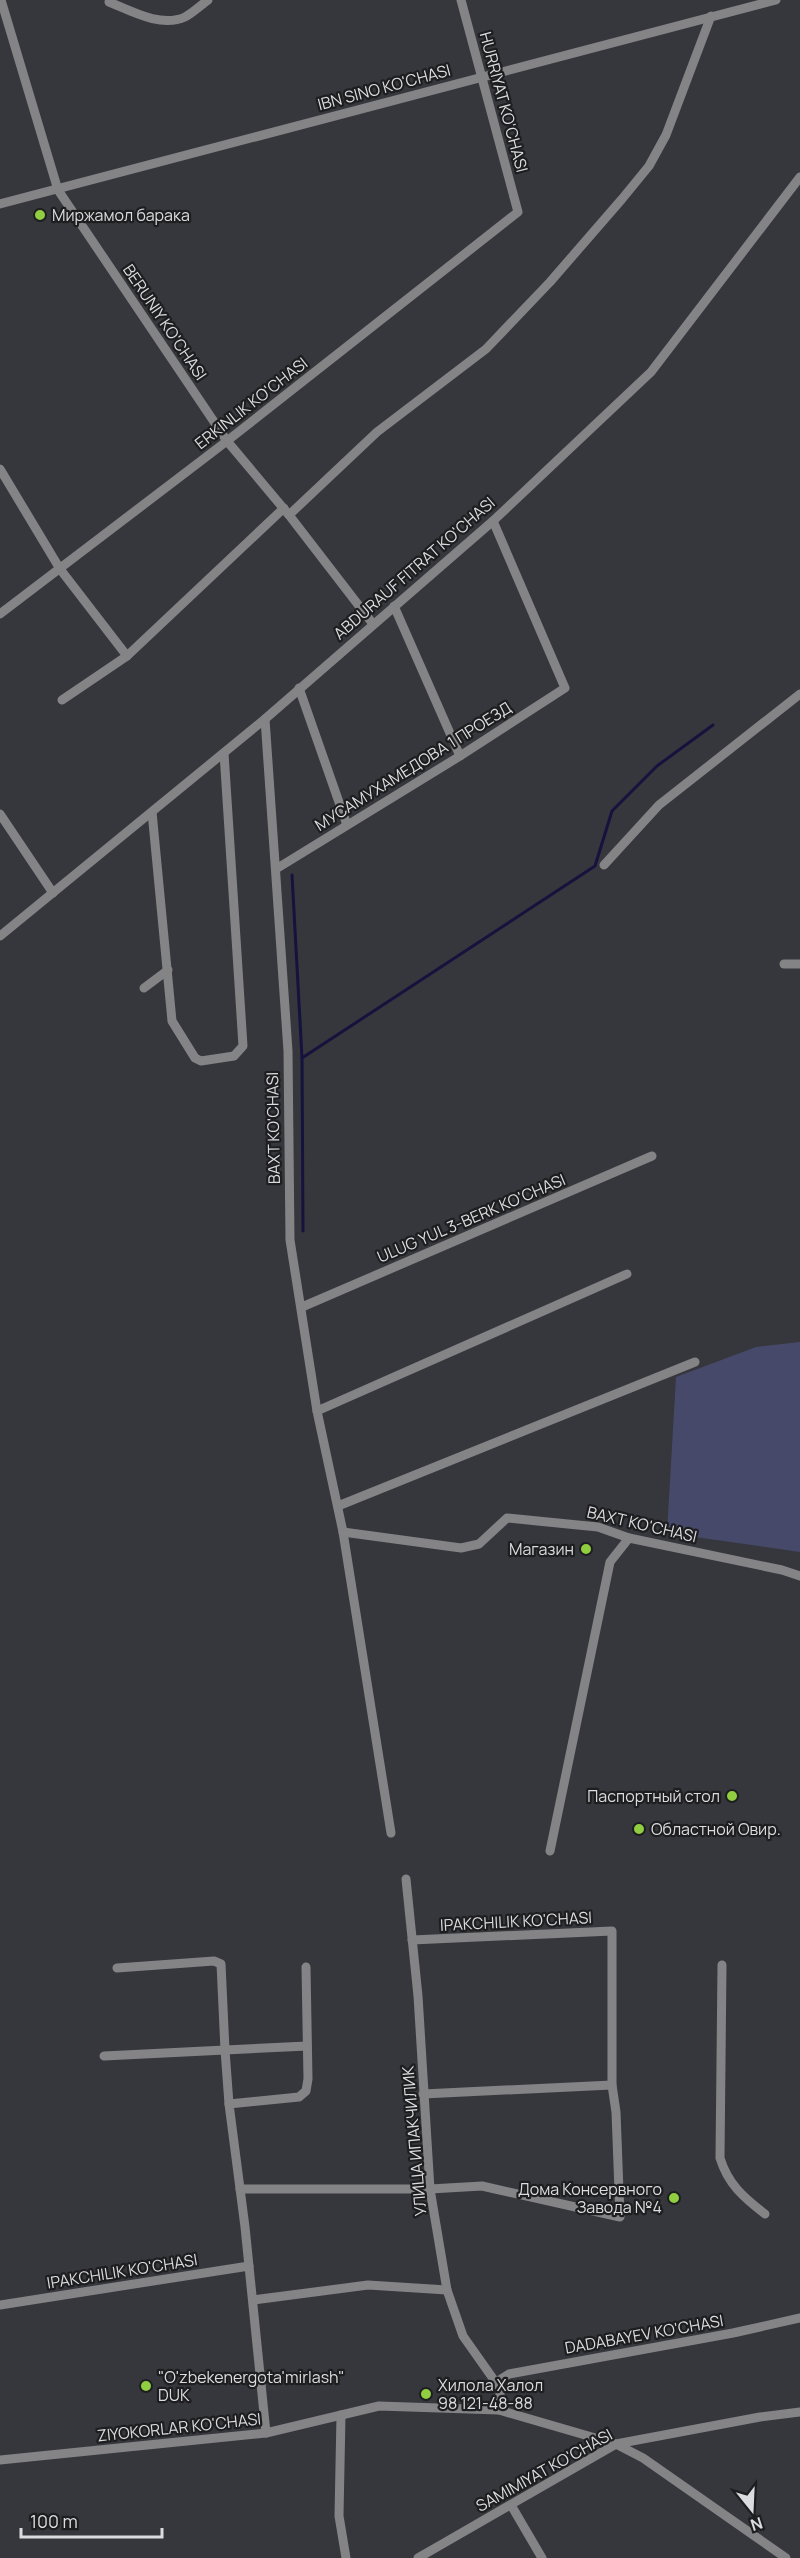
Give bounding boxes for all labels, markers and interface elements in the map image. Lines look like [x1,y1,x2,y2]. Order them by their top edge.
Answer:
street label: HURRIYAT KO'CHASI [475,29,533,175]
street label: IBN SINO KO'CHASI [315,59,453,115]
place label: Миржамол барака [52,204,190,226]
marker: Миржамол барака [33,208,47,222]
street label: BERUNIY KO'CHASI [118,260,212,384]
street label: ERKINLIK KO'CHASI [190,352,312,454]
street label: ABDURAUF FITRAT KO'CHASI [329,492,499,644]
street label: МУСАМУХАМЕДОВА 1 ПРОЕЗД [311,696,516,836]
street label: BAXT KO'CHASI [261,1072,285,1184]
street label: ULUG YUL 3-BERK KO'CHASI [373,1168,569,1268]
street label: BAXT KO'CHASI [585,1501,699,1547]
place label: Магазин [509,1538,574,1560]
marker: Магазин [579,1542,593,1556]
place label: Паспортный стол [587,1785,720,1807]
marker: Паспортный стол [725,1789,739,1803]
place label: Областной Овир. [651,1818,781,1840]
marker: Областной Овир. [632,1822,646,1836]
street label: IPAKCHILIK KO'CHASI [439,1906,593,1936]
street label: УЛИЦА ИПАКЧИЛИК [396,2065,432,2217]
place label: Дома Консервного Завода №4 [518,2178,662,2218]
marker: Дома Консервного Завода №4 [667,2191,681,2205]
street label: IPAKCHILIK KO'CHASI [45,2248,199,2294]
street label: DADABAYEV KO'CHASI [563,2309,725,2359]
place label: "O'zbekenergota'mirlash" DUK [158,2366,345,2406]
place label: Хилола Халол 98 121-48-88 [438,2374,543,2414]
marker: "O'zbekenergota'mirlash" DUK [139,2379,153,2393]
marker: Хилола Халол 98 121-48-88 [419,2387,433,2401]
street label: ZIYOKORLAR KO'CHASI [96,2407,262,2447]
street label: SAMIMIYAT KO'CHASI [472,2423,616,2517]
north arrow [722,2480,782,2540]
scale bar [21,2501,162,2539]
text: 100 m [30,2509,78,2533]
text: N [748,2512,766,2537]

